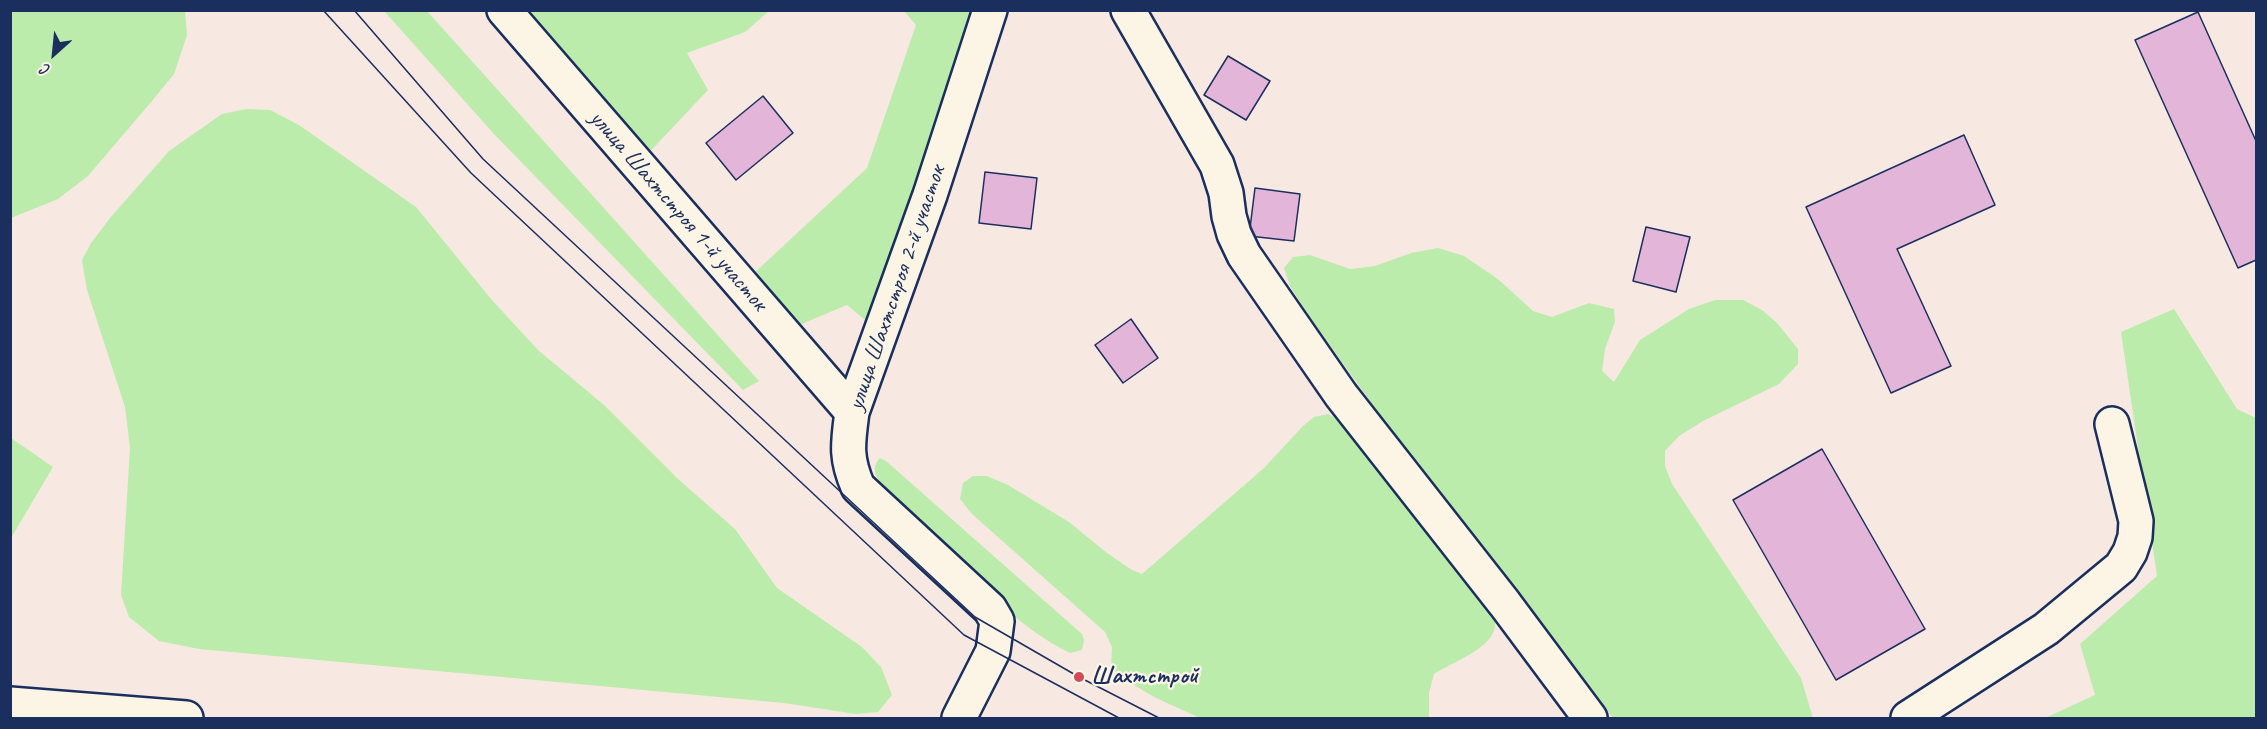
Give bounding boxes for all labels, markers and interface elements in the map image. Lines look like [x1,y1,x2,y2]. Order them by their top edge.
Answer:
north arrow [24,24,84,84]
text: С [38,59,54,81]
street label: улица Шахтстроя 1-й участок [583,105,773,317]
street label: улица Шахтстроя 2-й участок [842,162,952,414]
place label: Шахтстрой [1091,663,1198,691]
marker: Шахтстрой [1072,670,1086,684]

